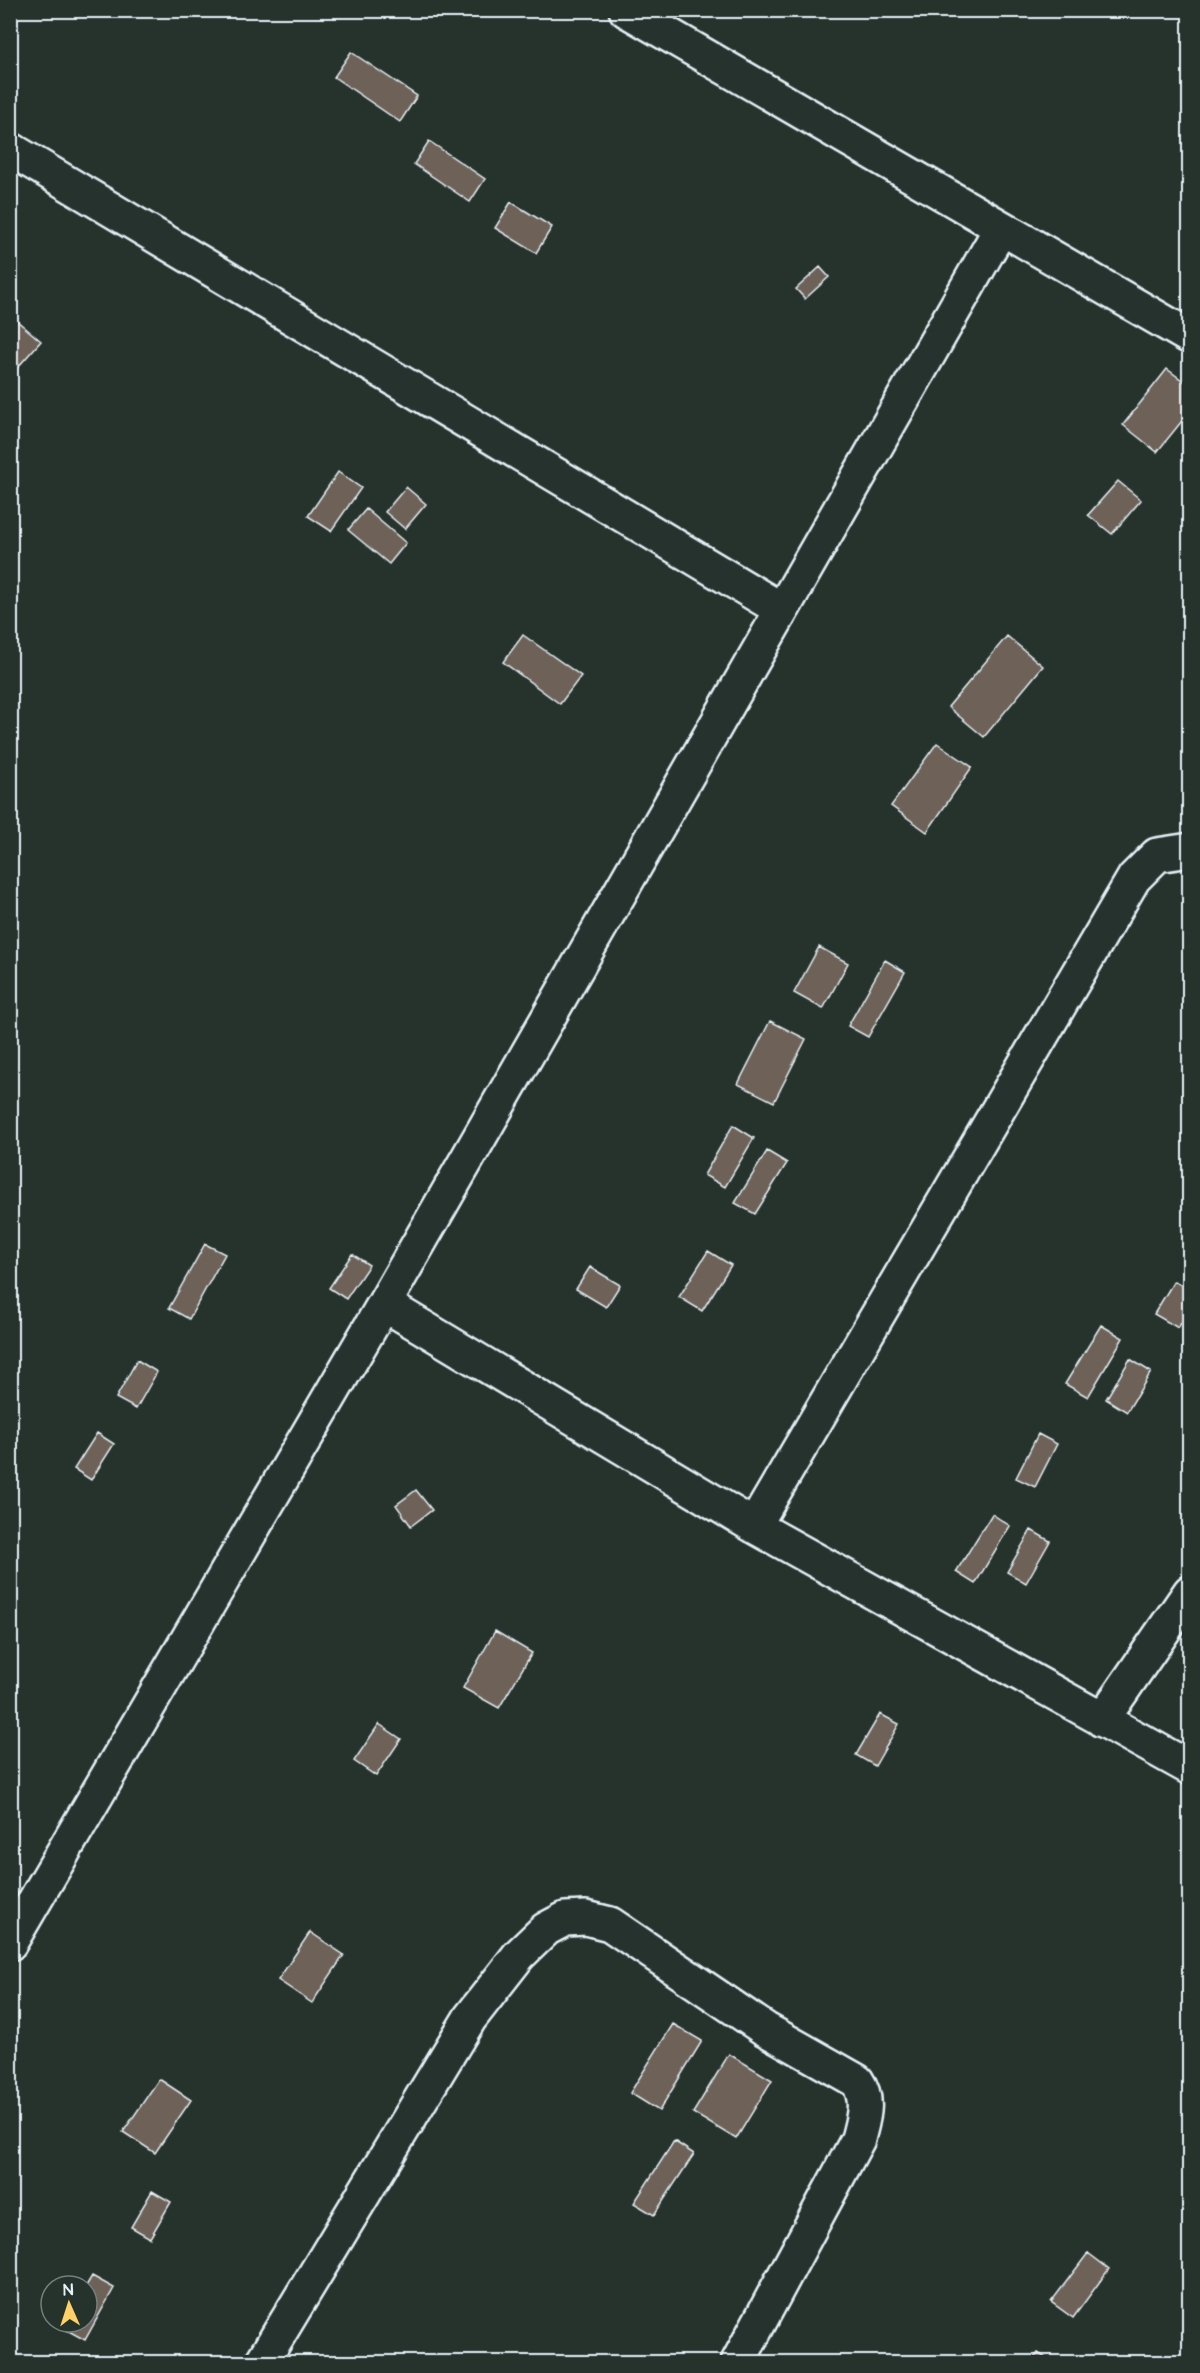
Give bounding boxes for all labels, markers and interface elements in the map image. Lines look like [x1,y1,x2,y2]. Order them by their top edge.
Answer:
north arrow [39,2274,99,2334]
text: N [63,2279,74,2301]

